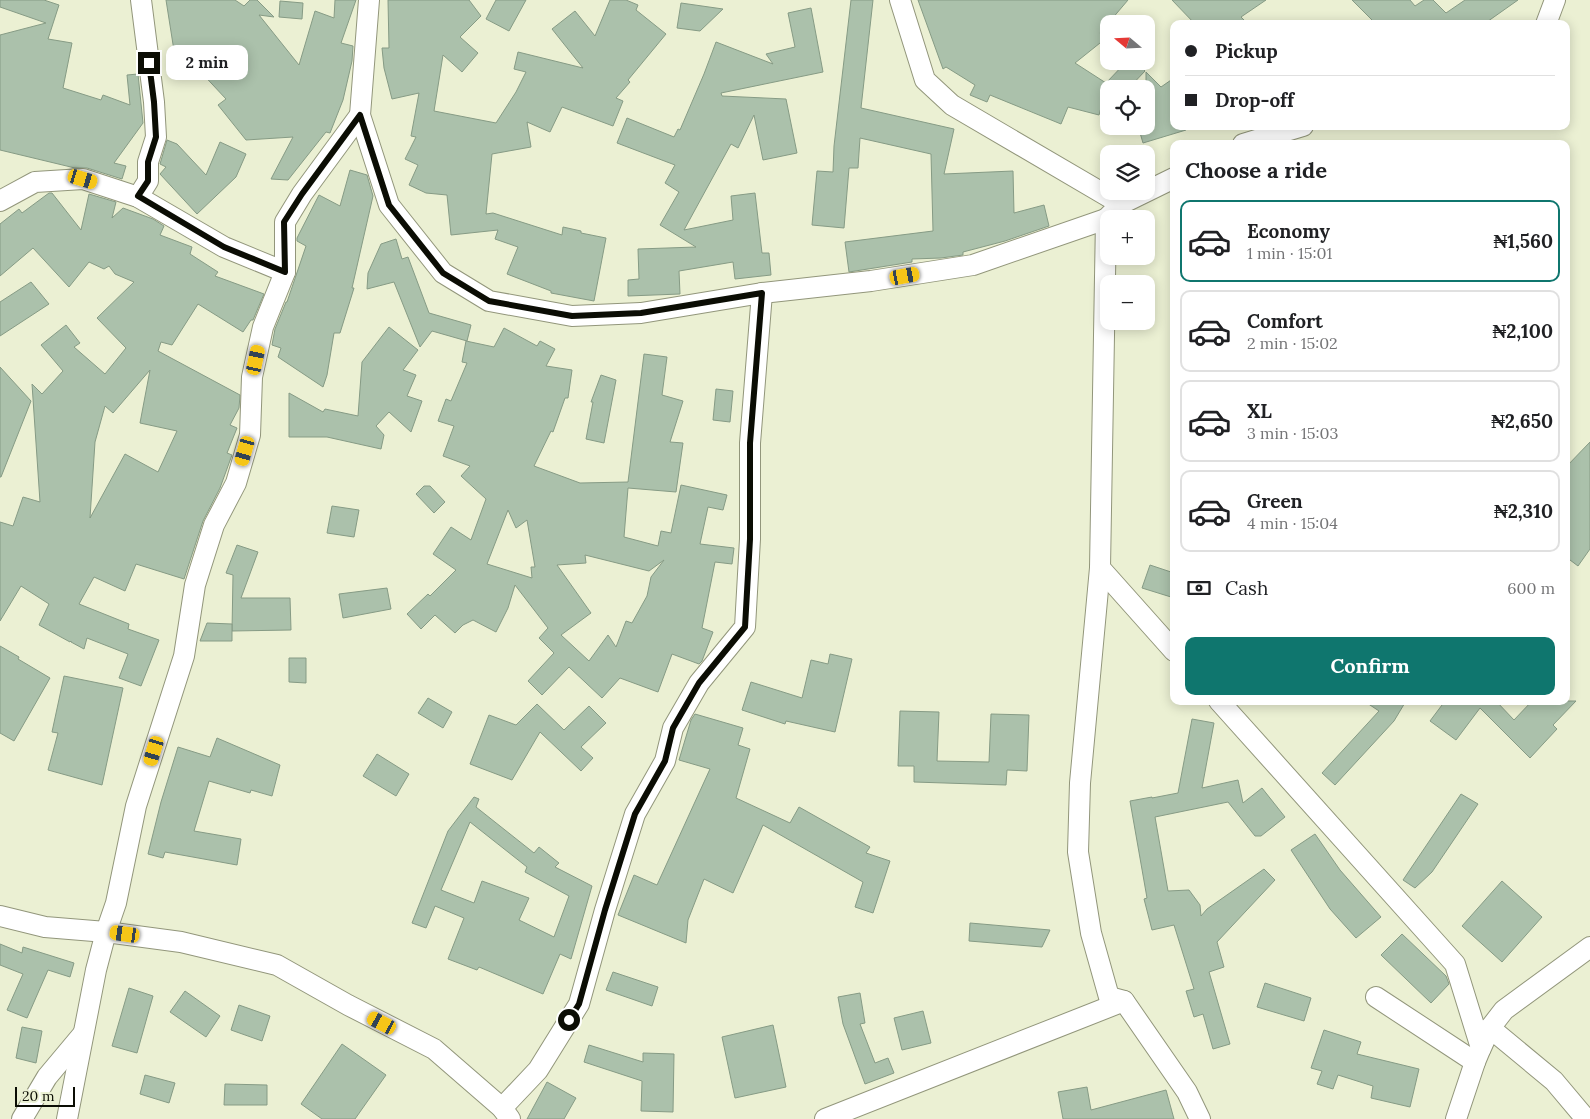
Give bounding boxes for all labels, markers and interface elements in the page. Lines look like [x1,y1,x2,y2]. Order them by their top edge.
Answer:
north arrow [1100,15,1155,70]
map controls [1100,15,1155,330]
text: Pickup [1215,39,1278,63]
callout: 2 min [166,46,249,80]
route end [138,52,160,74]
text: 2 min [186,52,228,72]
button: locate [1100,80,1155,135]
text: Drop-off [1215,88,1294,112]
button: layers [1100,145,1155,200]
text: Choose a ride [1185,156,1327,184]
car [66,167,99,191]
button: + [1100,210,1155,265]
icon: car [1187,219,1232,264]
text: Economy [1247,219,1330,243]
text: ₦1,560 [1494,229,1553,253]
text: 1 min · 15:01 [1247,243,1332,263]
car [888,266,921,286]
button: − [1100,275,1155,330]
icon: car [1187,309,1232,354]
text: Comfort [1247,309,1323,333]
text: ₦2,100 [1493,319,1553,343]
text: 2 min · 15:02 [1247,333,1338,353]
car [245,344,266,376]
icon: car [1187,399,1232,444]
text: XL [1247,399,1272,423]
text: ₦2,650 [1491,409,1553,433]
text: 3 min · 15:03 [1247,423,1338,443]
car [233,435,256,467]
icon: car [1187,489,1232,534]
text: Green [1247,489,1303,513]
text: ₦2,310 [1494,499,1553,523]
text: 4 min · 15:04 [1247,513,1338,533]
icon: cash [1185,574,1213,602]
text: Cash [1225,576,1268,600]
text: 600 m [1507,578,1555,598]
button: Confirm [1185,637,1555,695]
car [142,734,165,768]
car [109,924,140,944]
car [365,1009,398,1037]
route start [558,1009,580,1031]
scale bar [15,1084,75,1107]
text: 20 m [22,1087,54,1105]

